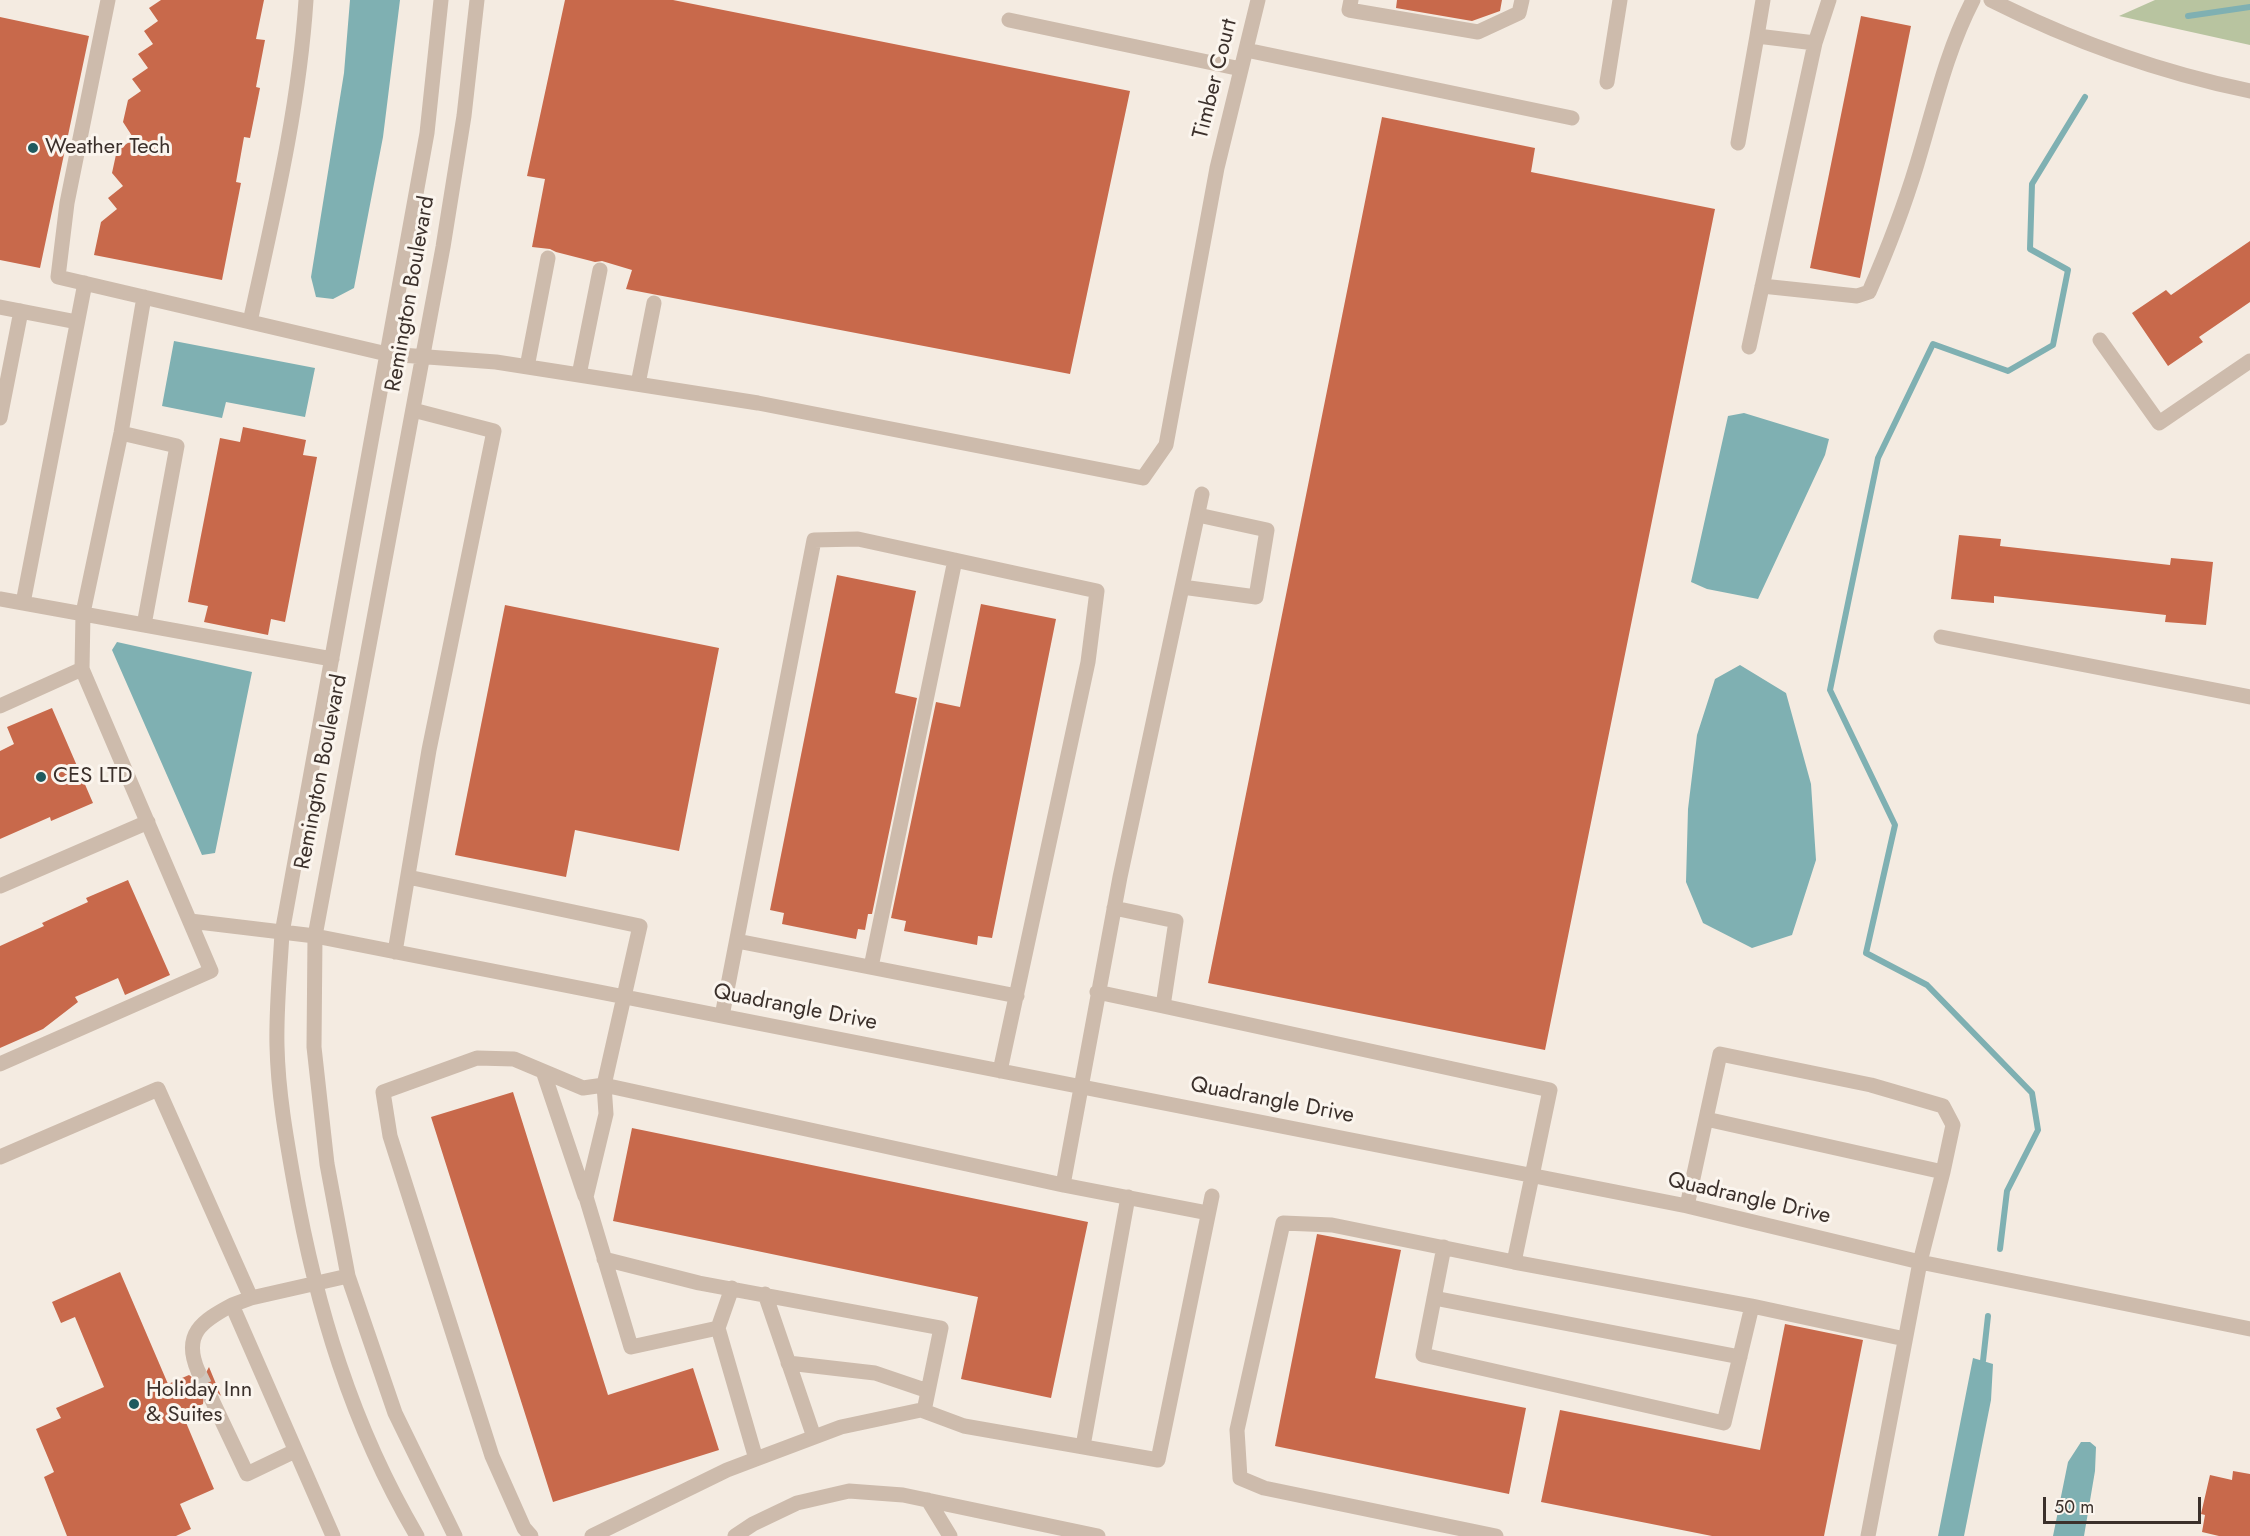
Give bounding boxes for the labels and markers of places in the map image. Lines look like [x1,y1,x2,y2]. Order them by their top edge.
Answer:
place label: Weather Tech [45,135,171,161]
marker: Weather Tech [26,141,40,155]
place label: CES LTD [53,764,132,790]
marker: CES LTD [34,770,48,784]
place label: Holiday Inn & Suites [146,1378,252,1430]
marker: Holiday Inn & Suites [127,1397,141,1411]

